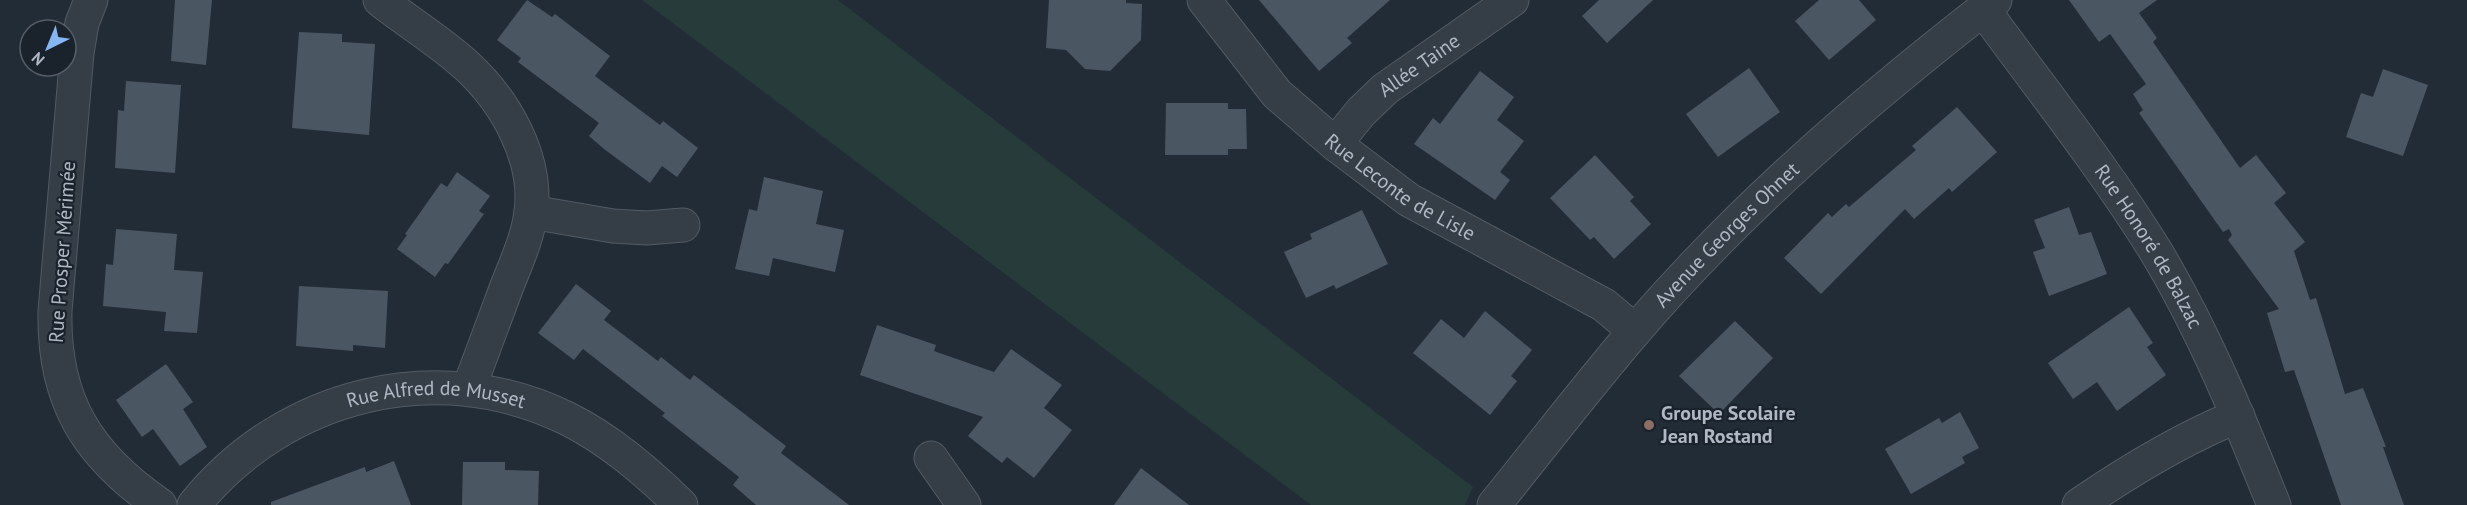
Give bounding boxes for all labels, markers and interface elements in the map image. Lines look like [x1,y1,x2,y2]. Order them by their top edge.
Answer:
north arrow [18,18,78,78]
street label: Allée Taine [1373,28,1465,103]
text: N [27,48,48,70]
street label: Rue Leconte de Lisle [1319,128,1480,246]
street label: Avenue Georges Ohnet [1649,156,1805,313]
street label: Rue Honoré de Balzac [2089,159,2209,333]
street label: Rue Prosper Mérimée [43,160,81,344]
street label: Rue Alfred de Musset [343,375,529,414]
place label: Groupe Scolaire Jean Rostand [1660,400,1796,449]
marker: Groupe Scolaire Jean Rostand [1642,418,1656,432]

